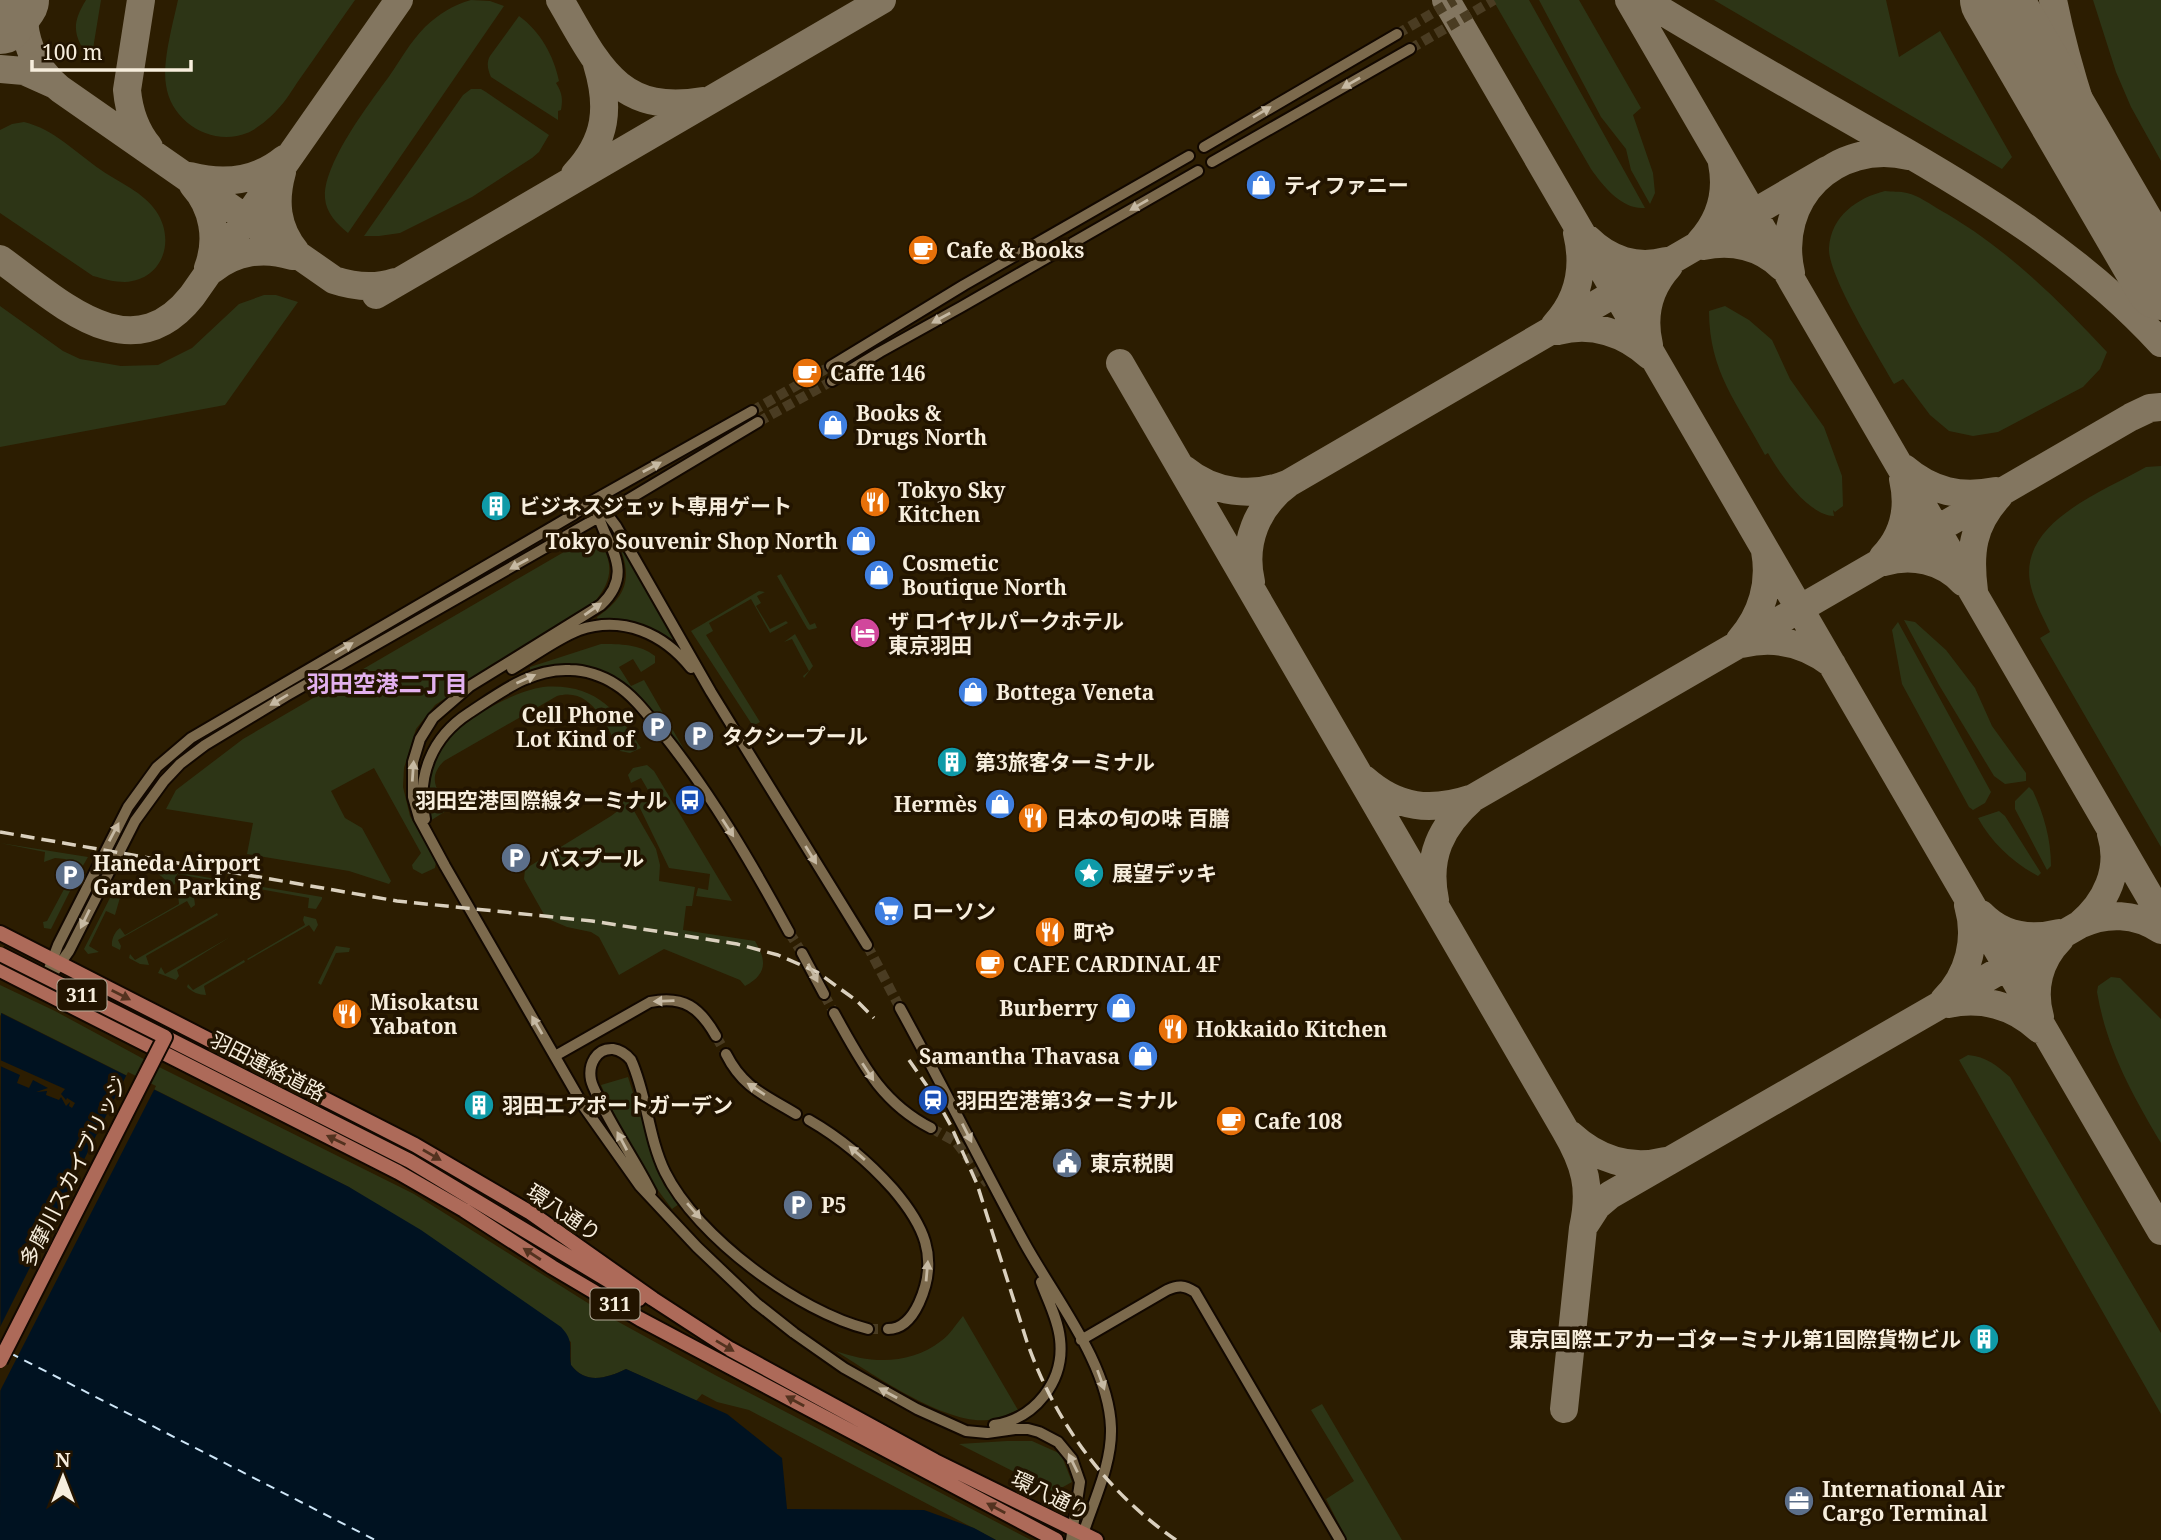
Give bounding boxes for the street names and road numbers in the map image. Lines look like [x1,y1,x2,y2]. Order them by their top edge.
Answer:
road number: 311 [57,979,106,1010]
street label: 羽田連絡道路 [206,1025,330,1107]
street label: 多摩川スカイブリッジ [13,1071,133,1271]
street label: 環八通り [521,1177,607,1247]
road number: 311 [590,1288,640,1320]
street label: 環八通り [1007,1464,1095,1526]

